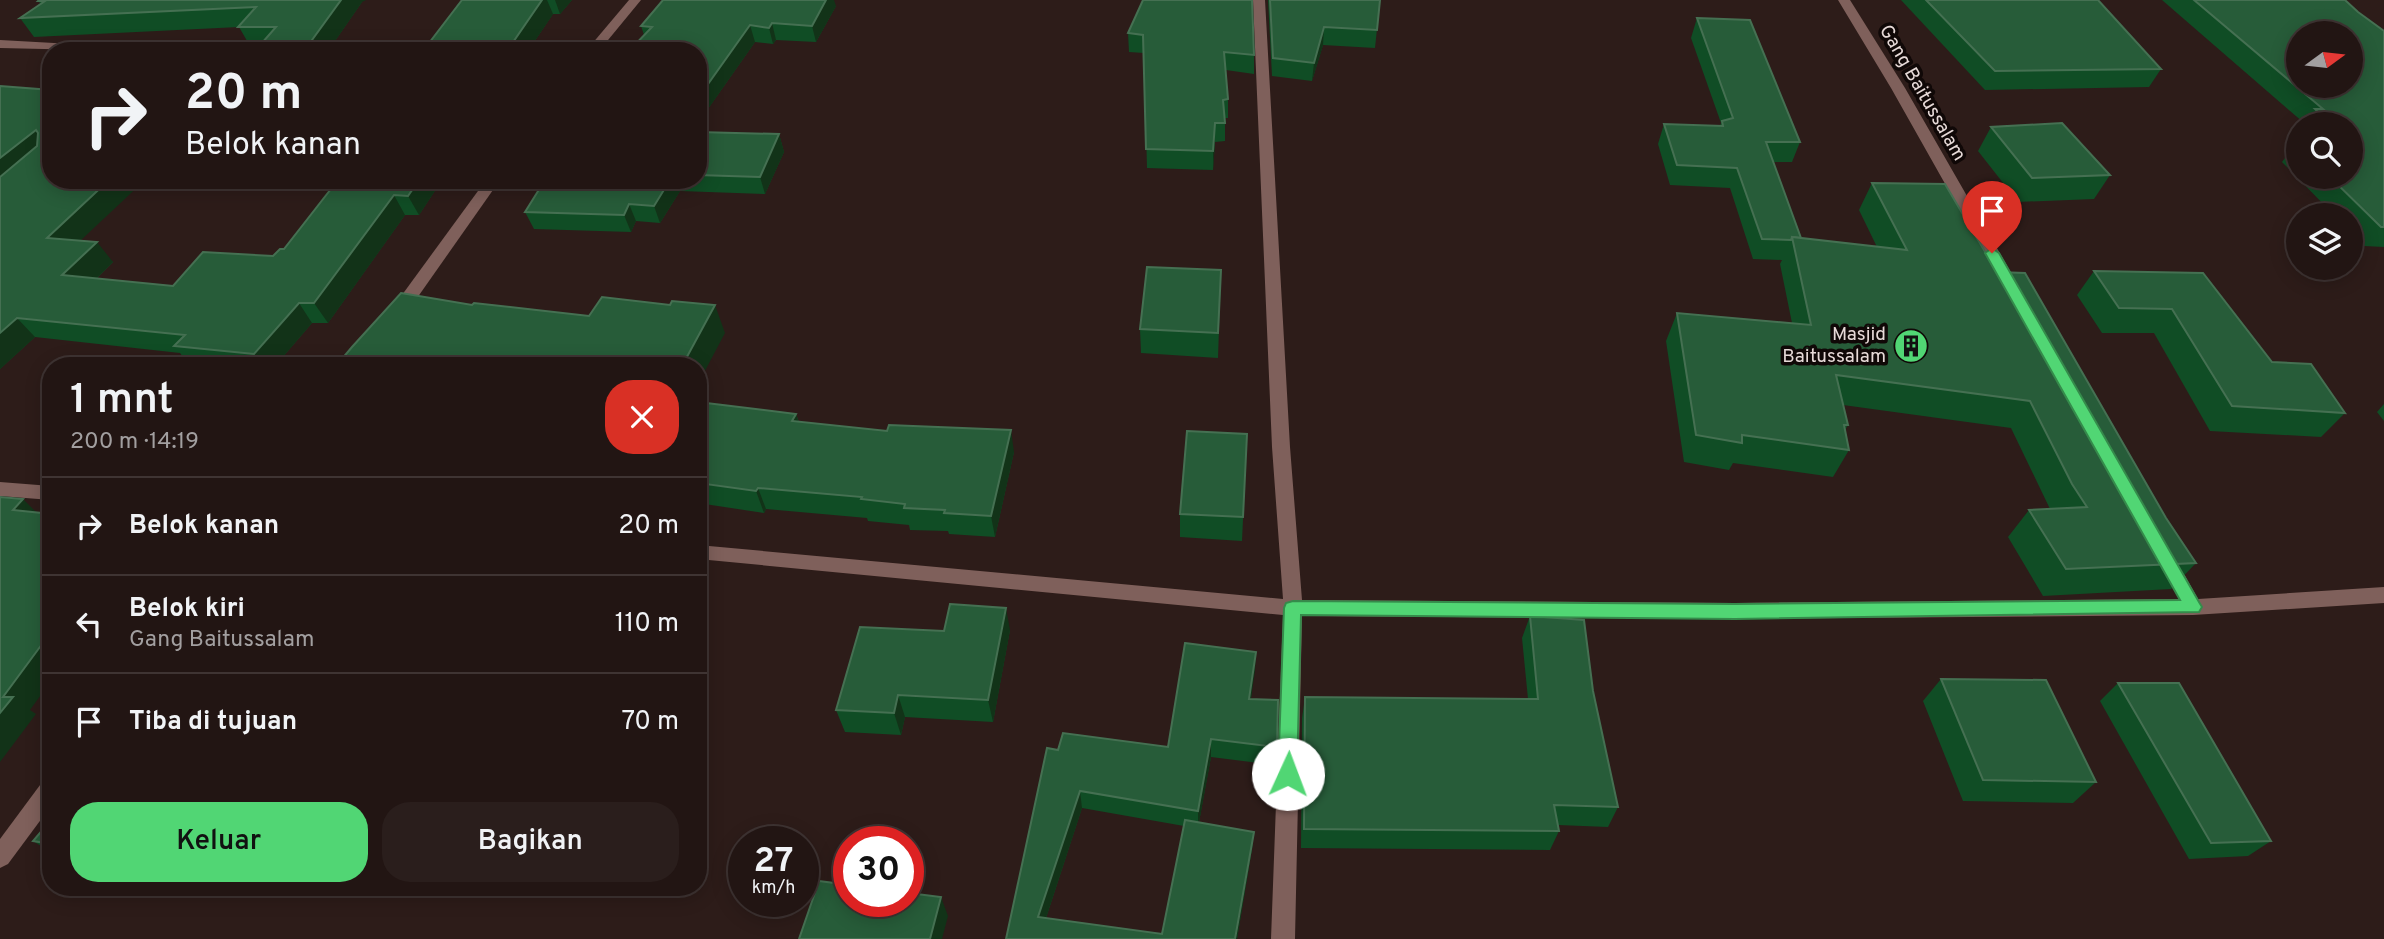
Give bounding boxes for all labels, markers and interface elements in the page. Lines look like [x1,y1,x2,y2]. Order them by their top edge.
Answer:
street label: Gang Baitussalam [1873,21,1971,165]
north arrow [2286,21,2362,98]
map controls [2286,21,2363,280]
text: 20 m [185,65,302,127]
icon: right [70,70,161,161]
button: search [2286,112,2363,189]
text: Belok kanan [185,126,361,166]
pin [1962,181,2022,253]
icon: arrive [1973,192,2011,230]
button: layers [2286,203,2363,280]
place label: Masjid Baitussalam [1782,323,1886,369]
building icon: Masjid Baitussalam [1892,327,1930,365]
text: 1 mnt [70,375,174,428]
button: close [605,380,679,454]
text: 200 m · 14:19 [70,428,199,457]
icon: right [70,507,108,545]
text: Belok kanan [129,510,279,543]
text: 20 m [618,510,679,543]
text: Belok kiri [129,593,245,626]
icon: left [70,605,108,643]
text: 110 m [615,608,679,641]
text: Gang Baitussalam [129,626,315,655]
icon: arrive [70,703,108,741]
text: Tiba di tujuan [129,706,297,739]
text: 70 m [621,706,679,739]
position arrow [1251,737,1325,811]
button: Keluar [70,802,368,882]
button: Bagikan [382,802,679,882]
speed limit sign: 30 [833,826,924,917]
text: 27 [754,840,793,884]
text: km/h [752,877,795,900]

